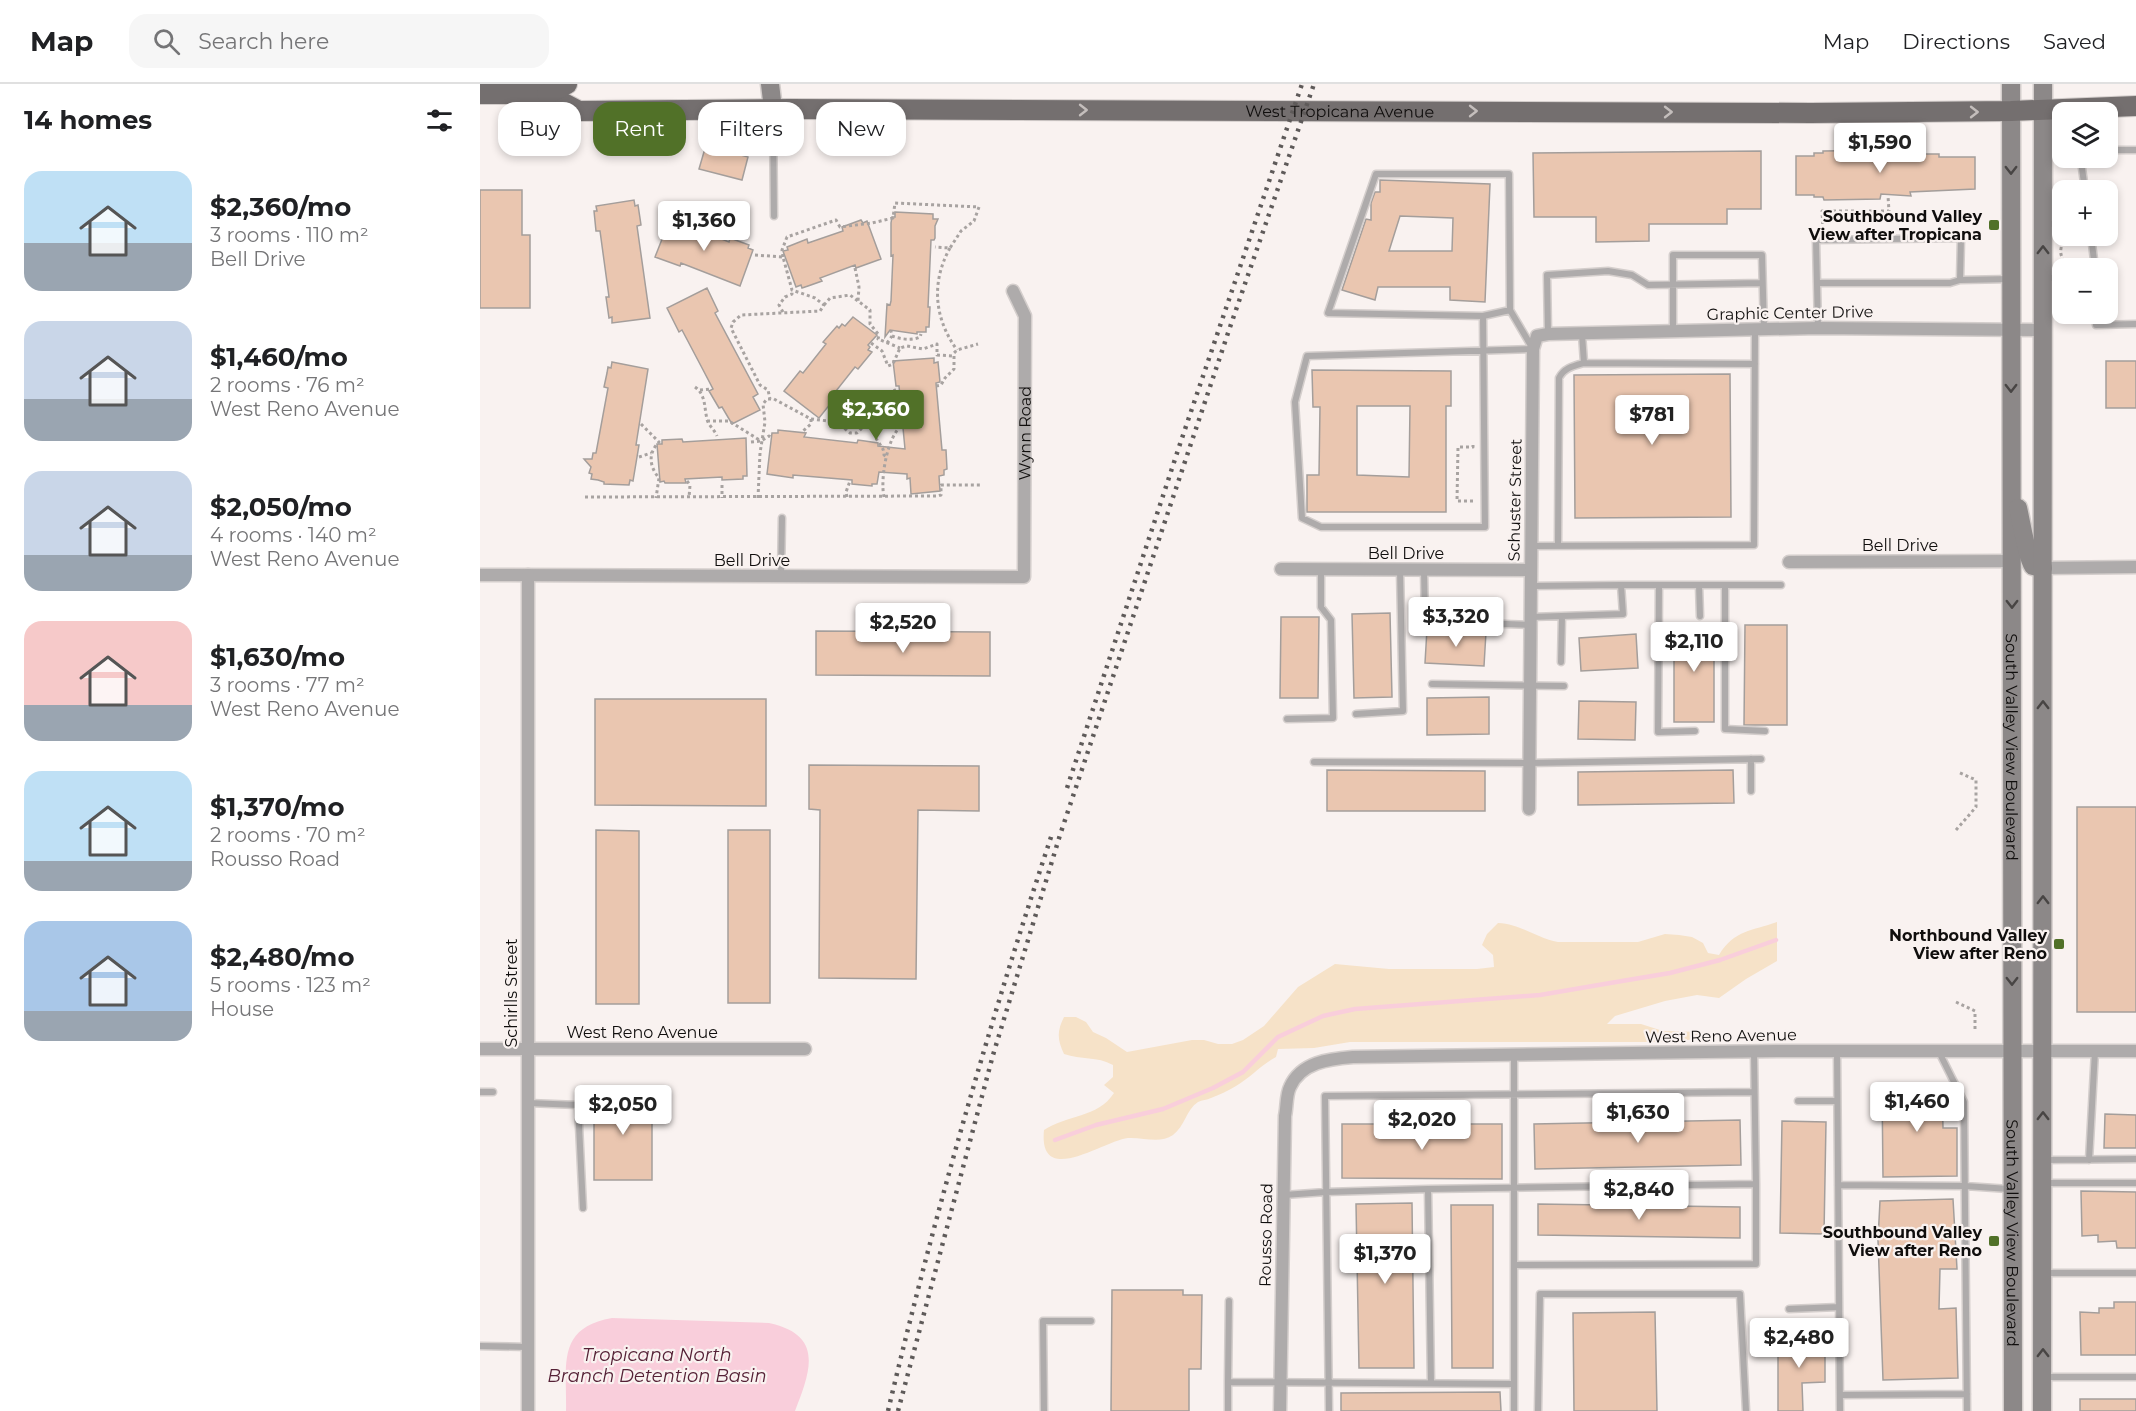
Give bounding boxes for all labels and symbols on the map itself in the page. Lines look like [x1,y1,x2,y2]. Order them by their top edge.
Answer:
street label: West Tropicana Avenue [1245,101,1434,121]
one-way arrow [1079,104,1088,116]
one-way arrow [1468,105,1477,117]
one-way arrow [1663,106,1672,118]
one-way arrow [1970,106,1979,118]
pin: $1,590 [1831,123,1929,174]
one-way arrow [2005,165,2017,174]
pin: $1,360 [655,201,753,252]
place label: Southbound Valley View after Tropicana [1808,207,1982,244]
marker: Southbound Valley View after Tropicana [1987,218,2001,232]
one-way arrow [2037,246,2049,255]
street label: Graphic Center Drive [1707,302,1873,324]
one-way arrow [2005,384,2017,393]
street label: Wynn Road [1015,386,1034,480]
pin: $2,360 [827,390,925,441]
pin: $781 [1616,395,1688,446]
street label: Schuster Street [1504,438,1526,562]
street label: Bell Drive [1862,536,1938,555]
street label: Bell Drive [1368,544,1444,563]
street label: Bell Drive [714,551,790,570]
pin: $3,320 [1407,597,1505,648]
one-way arrow [2006,600,2018,609]
pin: $2,520 [854,603,952,654]
pin: $2,110 [1645,622,1743,673]
street label: South Valley View Boulevard [2002,633,2022,861]
one-way arrow [2037,700,2049,709]
one-way arrow [2037,895,2049,904]
place label: Northbound Valley View after Reno [1889,926,2047,963]
marker: Northbound Valley View after Reno [2052,937,2066,951]
street label: Schirlls Street [502,938,521,1048]
one-way arrow [2006,977,2018,986]
street label: West Reno Avenue [566,1023,718,1042]
street label: West Reno Avenue [1645,1025,1797,1047]
pin: $1,460 [1868,1082,1966,1133]
pin: $2,050 [574,1085,672,1136]
pin: $1,630 [1589,1093,1687,1144]
pin: $2,020 [1373,1100,1471,1151]
one-way arrow [2037,1111,2049,1120]
street label: South Valley View Boulevard [2003,1119,2022,1347]
pin: $2,840 [1590,1170,1688,1221]
street label: Rousso Road [1256,1183,1276,1287]
place label: Southbound Valley View after Reno [1823,1223,1982,1260]
pin: $1,370 [1336,1234,1434,1285]
marker: Southbound Valley View after Reno [1987,1234,2001,1248]
pin: $2,480 [1750,1318,1848,1369]
water label: Tropicana North Branch Detention Basin [547,1344,767,1387]
one-way arrow [2037,1348,2049,1357]

